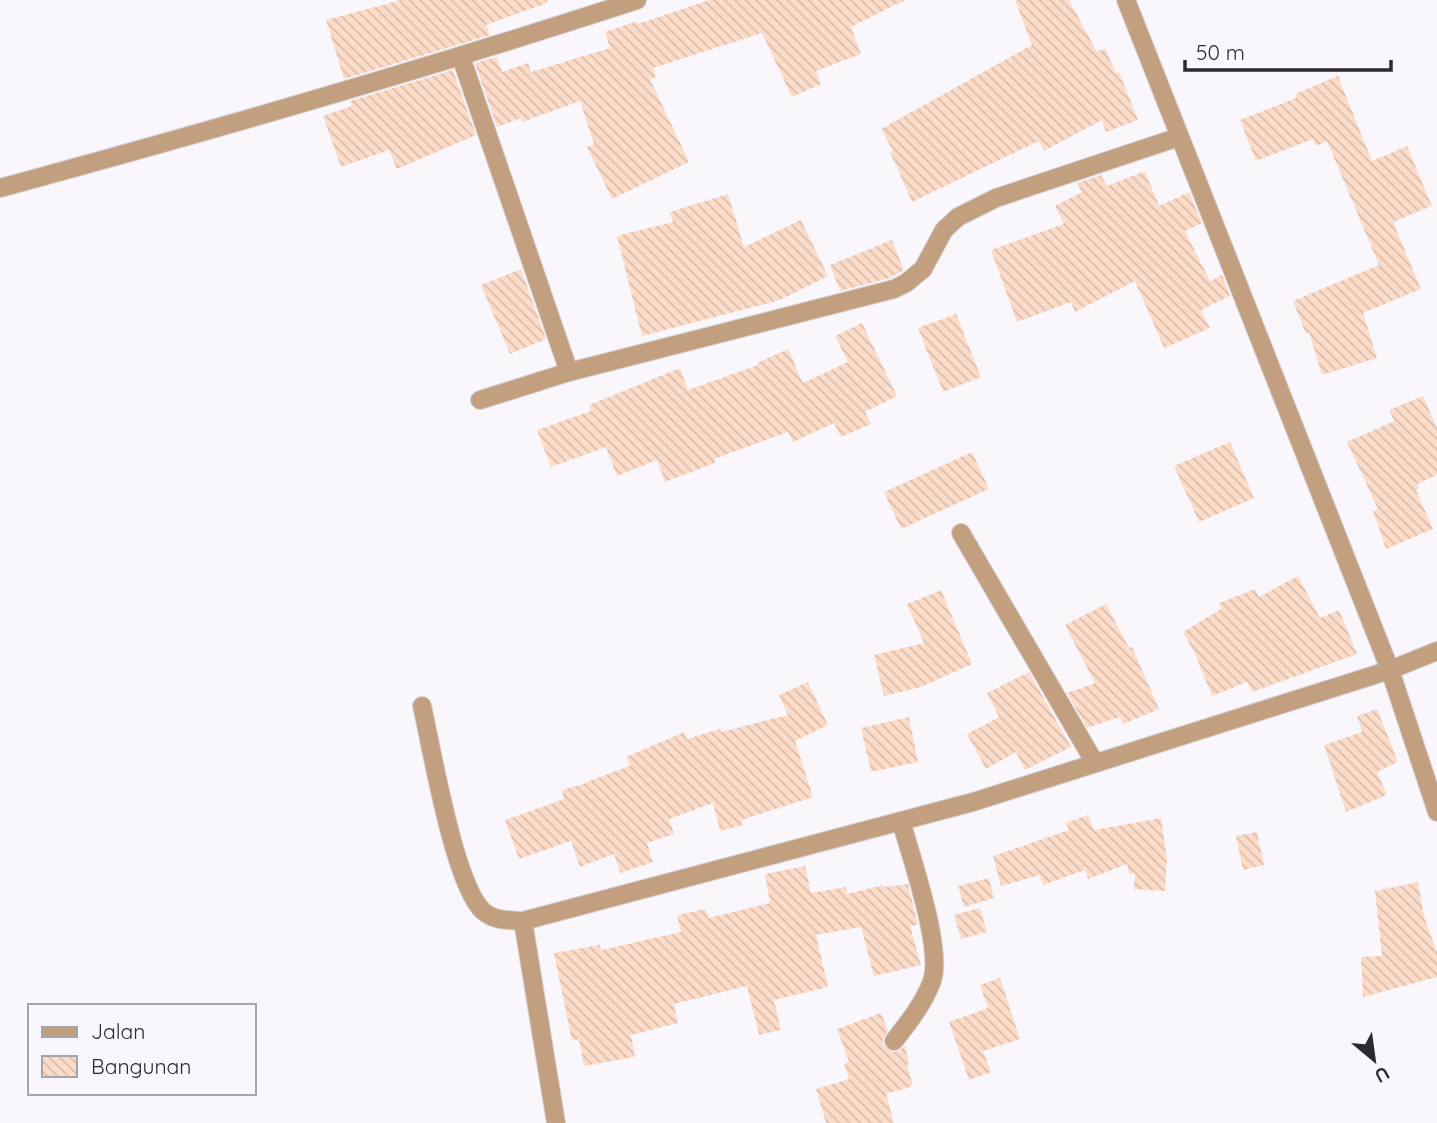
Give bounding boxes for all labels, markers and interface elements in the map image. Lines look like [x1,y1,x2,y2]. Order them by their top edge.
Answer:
scale bar [1185,28,1392,72]
text: 50 m [1196,39,1245,65]
legend [28,1004,256,1095]
text: Jalan [91,1018,145,1044]
north arrow [1339,1025,1409,1095]
text: Bangunan [91,1053,191,1079]
text: U [1371,1061,1394,1089]

